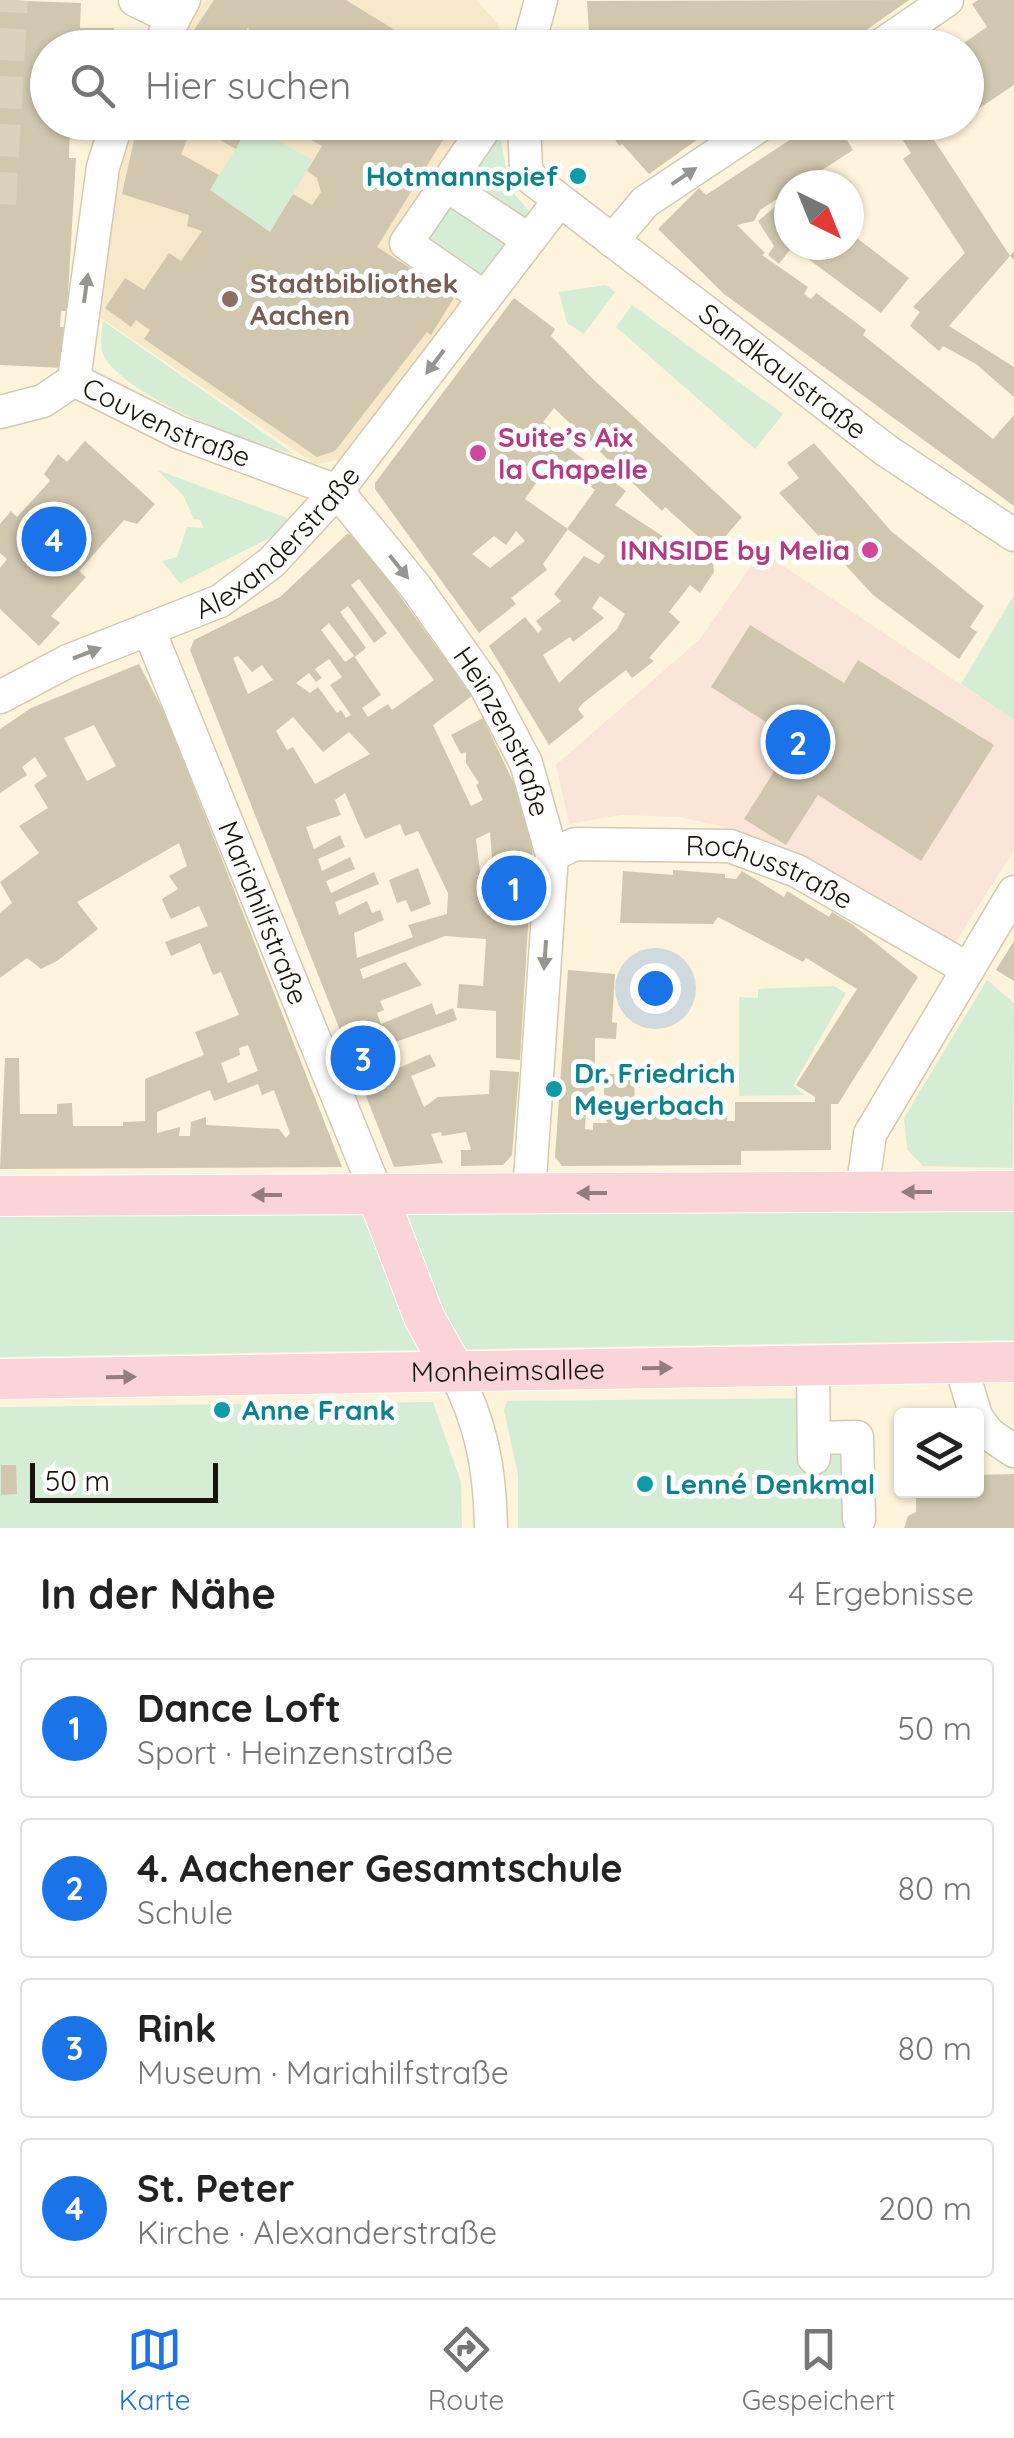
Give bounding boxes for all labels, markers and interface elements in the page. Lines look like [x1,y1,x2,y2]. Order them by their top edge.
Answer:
search box [30,30,984,140]
icon: search [65,58,120,113]
text: Hier suchen [145,61,351,109]
place label: Hotmannspief [366,158,559,193]
marker: Hotmannspief [567,165,589,187]
one-way arrow [670,168,697,186]
north arrow [774,170,864,260]
place label: Stadtbibliothek Aachen [250,265,459,332]
one-way arrow [79,272,95,303]
marker: Stadtbibliothek Aachen [219,288,241,310]
street label: Sandkaulstraße [692,295,874,446]
one-way arrow [425,348,446,374]
street label: Couvenstraße [77,369,256,474]
place label: Suite’s Aix la Chapelle [498,419,648,486]
marker: Suite’s Aix la Chapelle [467,442,489,464]
street label: Alexanderstraße [190,459,367,626]
pin: 4 [22,502,86,576]
place label: INNSIDE by Melia [620,532,850,567]
marker: INNSIDE by Melia [859,539,881,561]
one-way arrow [388,554,409,579]
street label: Heinzenstraße [446,639,558,820]
one-way arrow [72,645,102,661]
pin: 2 [766,704,830,780]
street label: Mariahilfstraße [211,816,317,1010]
street label: Rochusstraße [685,827,860,917]
pin: 1 [482,850,546,926]
one-way arrow [537,939,553,971]
your location [630,963,681,1014]
pin: 3 [330,1020,396,1096]
place label: Dr. Friedrich Meyerbach [574,1055,736,1122]
marker: Dr. Friedrich Meyerbach [543,1078,565,1100]
one-way arrow [900,1184,932,1200]
one-way arrow [575,1185,607,1201]
one-way arrow [250,1187,282,1203]
street label: Monheimsallee [411,1351,605,1389]
one-way arrow [641,1360,673,1376]
one-way arrow [105,1369,137,1385]
place label: Anne Frank [242,1392,395,1427]
marker: Anne Frank [211,1399,233,1421]
map controls [894,1408,984,1498]
button: layers [894,1408,984,1498]
scale bar [30,1458,218,1502]
text: 50 m [45,1463,110,1498]
place label: Lenné Denkmal [665,1466,875,1501]
marker: Lenné Denkmal [634,1473,656,1495]
text: In der Nähe [40,1567,276,1620]
text: 4 Ergebnisse [788,1573,974,1613]
text: Dance Loft [137,1684,341,1732]
text: 1 [68,1708,81,1748]
text: 50 m [898,1708,972,1748]
text: Sport · Heinzenstraße [137,1732,453,1772]
text: 4. Aachener Gesamtschule [137,1844,623,1892]
text: 2 [65,1868,84,1908]
text: 80 m [898,1868,972,1908]
text: Schule [137,1892,233,1932]
text: Rink [137,2004,216,2052]
text: 3 [66,2028,83,2068]
text: 80 m [898,2028,972,2068]
text: Museum · Mariahilfstraße [137,2052,509,2092]
text: St. Peter [137,2164,295,2212]
text: 4 [65,2188,84,2228]
text: 200 m [878,2188,972,2228]
text: Kirche · Alexanderstraße [137,2212,497,2252]
tab: Karte [119,2322,190,2417]
tab: Route [428,2322,504,2417]
tab: Gespeichert [742,2322,895,2417]

